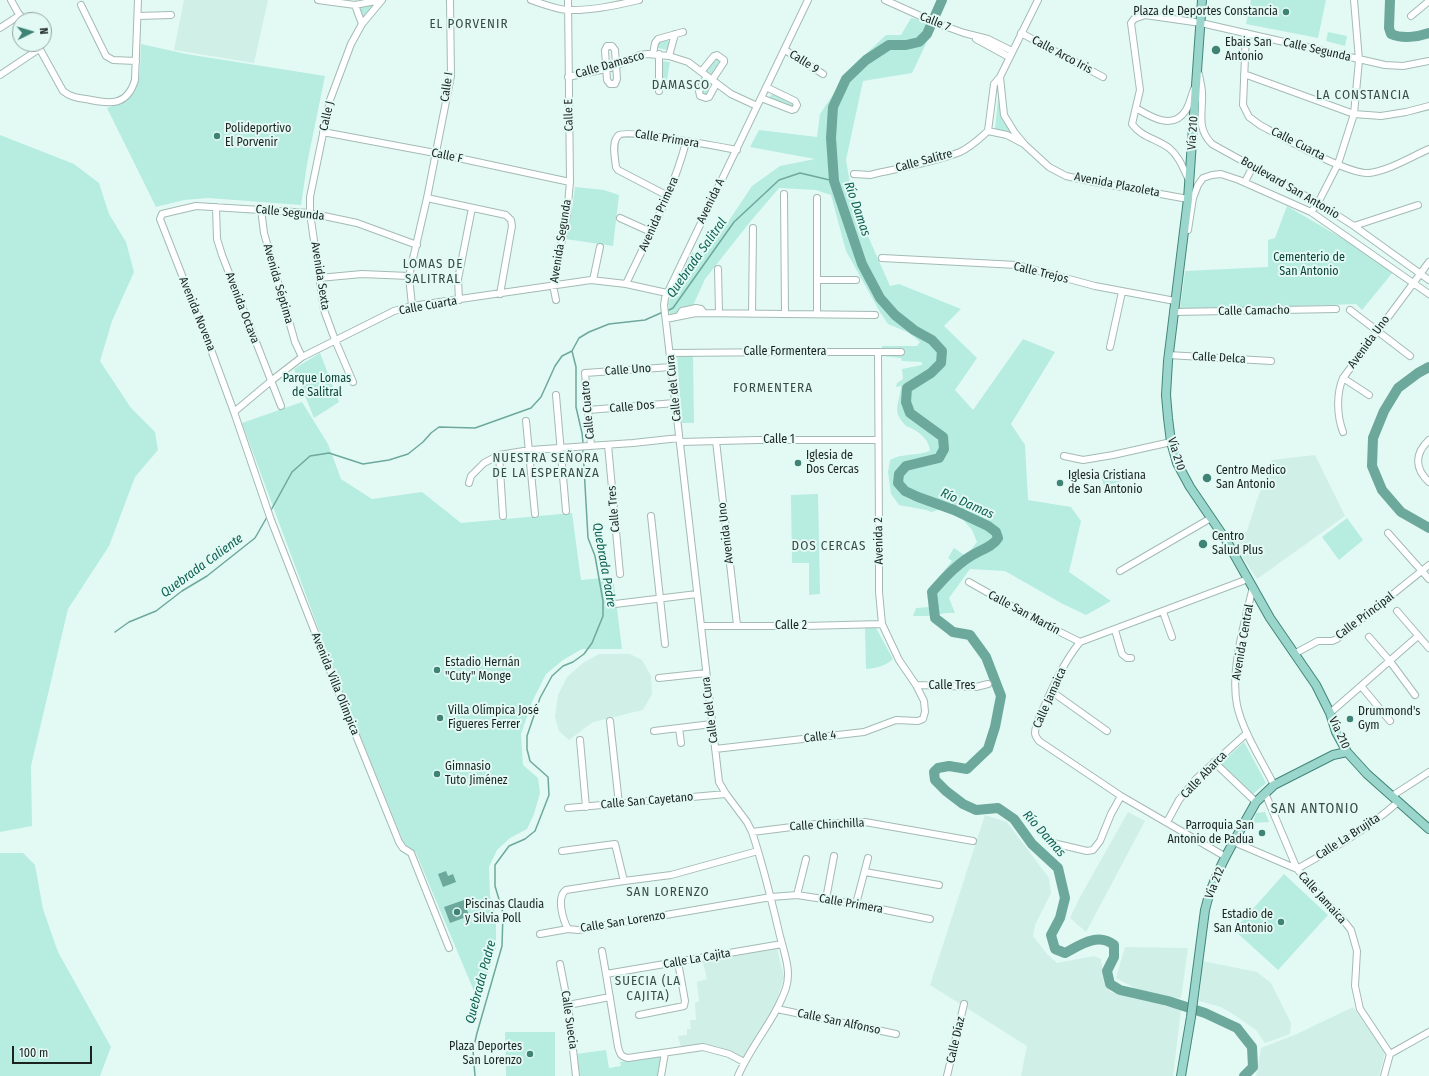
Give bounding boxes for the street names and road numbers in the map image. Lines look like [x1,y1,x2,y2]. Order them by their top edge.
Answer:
street label: Calle 7 [918,9,952,35]
street label: Calle Arco Iris [1029,33,1095,77]
street label: Calle Segunda [1282,35,1352,65]
street label: Calle 9 [786,47,822,77]
street label: Calle Damasco [574,48,646,82]
street label: Calle I [438,71,456,103]
street label: Calle E [562,99,576,131]
street label: Calle J [317,100,337,132]
street label: Vía 210 [1185,116,1201,150]
street label: Calle Cuarta [1269,124,1327,164]
street label: Calle Primera [634,127,700,151]
street label: Calle F [430,146,464,166]
street label: Calle Salitre [894,146,954,176]
street label: Boulevard San Antonio [1238,154,1342,222]
street label: Avenida Plazoleta [1073,170,1161,200]
street label: Avenida Primera [636,174,682,254]
street label: Avenida A [694,176,728,226]
street label: Avenida Segunda [547,198,575,284]
street label: Calle Segunda [255,202,325,224]
street label: Avenida Sexta [308,241,332,311]
street label: Avenida Séptima [260,242,296,326]
street label: Calle Trejos [1012,259,1070,287]
street label: Avenida Octava [222,270,262,346]
street label: Avenida Novena [176,275,218,353]
street label: Calle Cuarta [398,294,458,318]
street label: Calle Camacho [1218,303,1290,319]
street label: Avenida Uno [1345,313,1393,371]
street label: Calle Formentera [744,345,826,359]
street label: Calle Delca [1192,349,1246,367]
street label: Calle del Cura [663,354,685,422]
street label: Calle Uno [604,361,652,379]
street label: Calle Cuatro [578,380,598,440]
street label: Calle Dos [609,398,655,416]
street label: Calle 1 [763,433,795,447]
street label: Vía 210 [1164,436,1188,472]
street label: Calle Tres [605,485,623,533]
street label: Avenida Uno [715,502,737,564]
street label: Avenida 2 [871,517,887,565]
street label: Calle San Martín [985,588,1063,638]
street label: Calle Principal [1333,589,1397,643]
street label: Avenida Central [1229,603,1257,681]
street label: Calle 2 [775,619,807,633]
street label: Avenida Villa Olímpica [308,631,362,737]
street label: Calle Jamaica [1030,665,1070,731]
street label: Calle del Cura [699,676,721,744]
street label: Calle Tres [929,679,975,693]
street label: Vía 210 [1325,715,1353,751]
street label: Calle 4 [803,728,837,746]
street label: Calle Abarca [1178,748,1230,802]
street label: Calle San Cayetano [600,790,694,812]
street label: Calle La Brujita [1313,811,1383,863]
street label: Calle Chinchilla [789,816,865,834]
street label: Vía 212 [1202,865,1228,901]
street label: Calle Jamaica [1295,869,1349,927]
street label: Calle Primera [818,891,884,917]
street label: Calle San Lorenzo [579,908,667,936]
street label: Calle La Cajita [662,946,732,972]
street label: Calle Suecia [558,990,580,1050]
street label: Calle San Alfonso [796,1006,882,1038]
street label: Calle Díaz [944,1015,968,1065]

